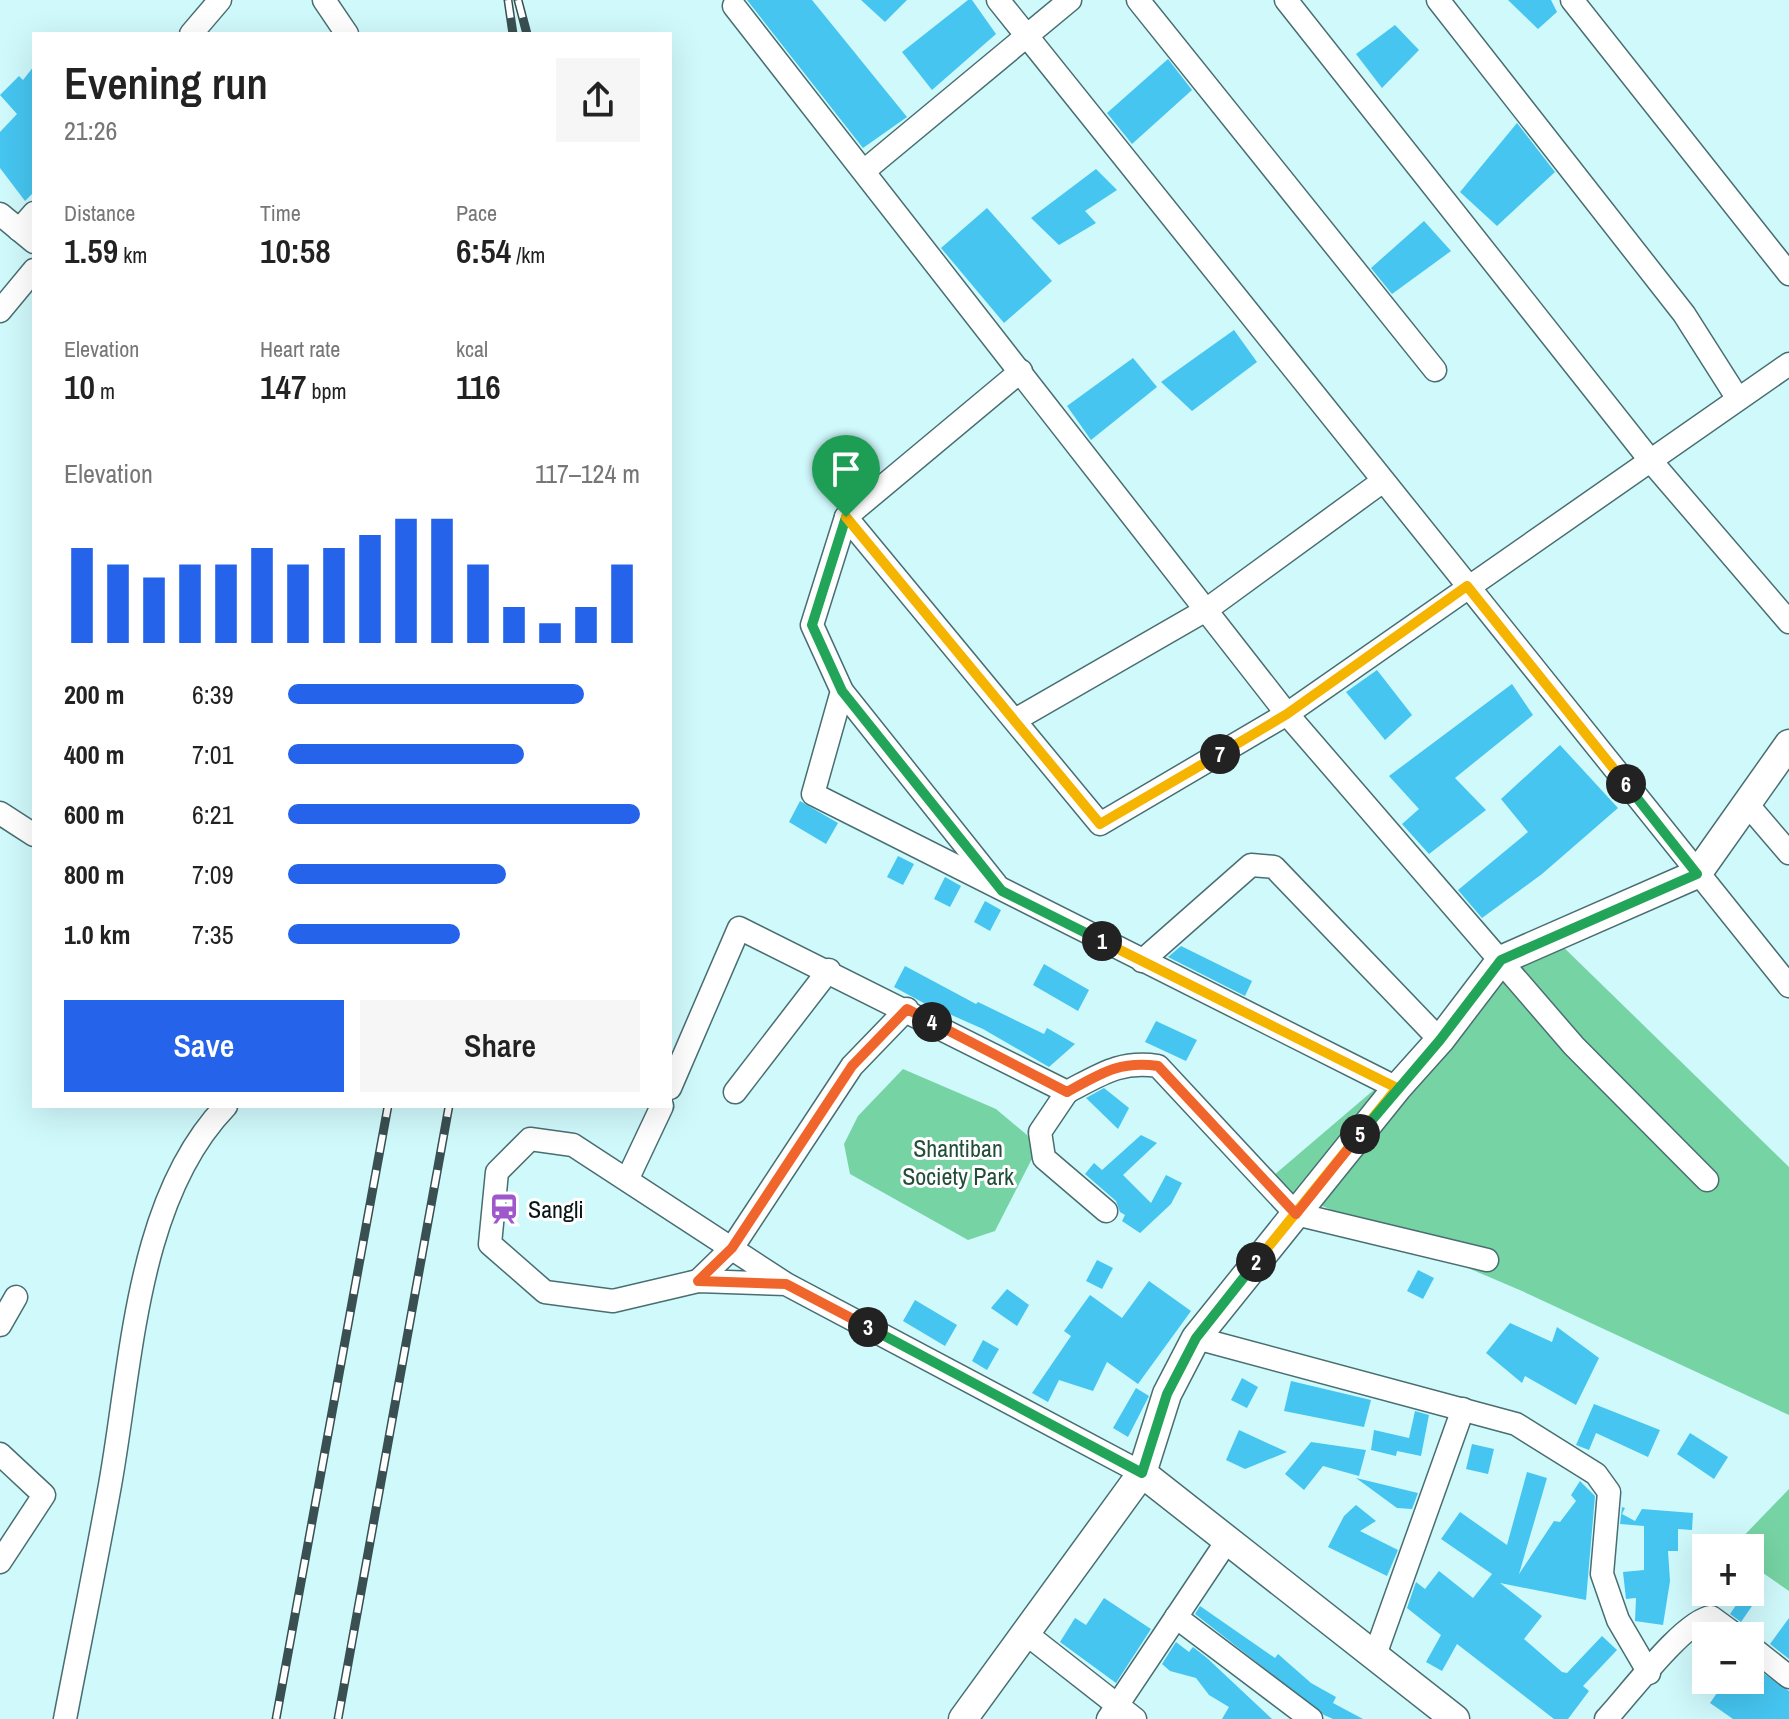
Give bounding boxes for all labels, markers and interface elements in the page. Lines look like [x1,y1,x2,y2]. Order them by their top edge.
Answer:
text: Evening run [64,53,268,113]
button: share [556,58,640,142]
text: 21:26 [64,113,117,148]
text: Distance [64,198,135,228]
text: Time [260,198,301,228]
text: Pace [456,198,497,228]
text: 1.59 [64,228,118,274]
text: 10:58 [260,228,331,274]
text: 6:54 [456,228,511,274]
text: km [118,240,147,270]
text: /km [511,240,545,270]
text: Elevation [64,334,139,364]
text: Heart rate [260,334,340,364]
text: kcal [456,334,488,364]
text: 10 [64,364,95,410]
text: 147 [260,364,307,410]
text: 116 [456,364,501,410]
text: m [95,376,115,406]
text: bpm [307,376,347,406]
pin [812,435,880,517]
icon: arrive [824,447,868,491]
text: Elevation [64,456,153,491]
text: 117–124 m [535,456,640,491]
text: 200 m [64,677,124,712]
text: 6:39 [192,677,234,712]
pin: 7 [1200,734,1240,774]
text: 400 m [64,737,124,772]
text: 7:01 [192,737,234,772]
text: 7 [1215,739,1225,769]
pin: 6 [1606,764,1646,804]
text: 6 [1621,769,1631,799]
text: 600 m [64,797,124,832]
text: 6:21 [192,797,234,832]
text: 800 m [64,857,124,892]
text: 7:09 [192,857,234,892]
text: 1.0 km [64,917,130,952]
text: 7:35 [192,917,234,952]
pin: 1 [1082,921,1122,961]
text: 1 [1097,926,1107,956]
button: Save [64,1000,344,1092]
button: Share [360,1000,640,1092]
pin: 4 [912,1002,952,1042]
text: 4 [927,1007,937,1037]
pin: 5 [1340,1114,1380,1154]
text: 5 [1355,1119,1365,1149]
park label: Shantiban Society Park [902,1132,1014,1192]
station icon: Sangli [487,1192,521,1226]
place label: Sangli [528,1193,584,1225]
pin: 2 [1236,1242,1276,1282]
text: 2 [1251,1247,1261,1277]
pin: 3 [848,1307,888,1347]
text: 3 [863,1312,873,1342]
map controls [1692,1534,1764,1694]
button: + [1692,1534,1764,1606]
button: − [1692,1622,1764,1694]

